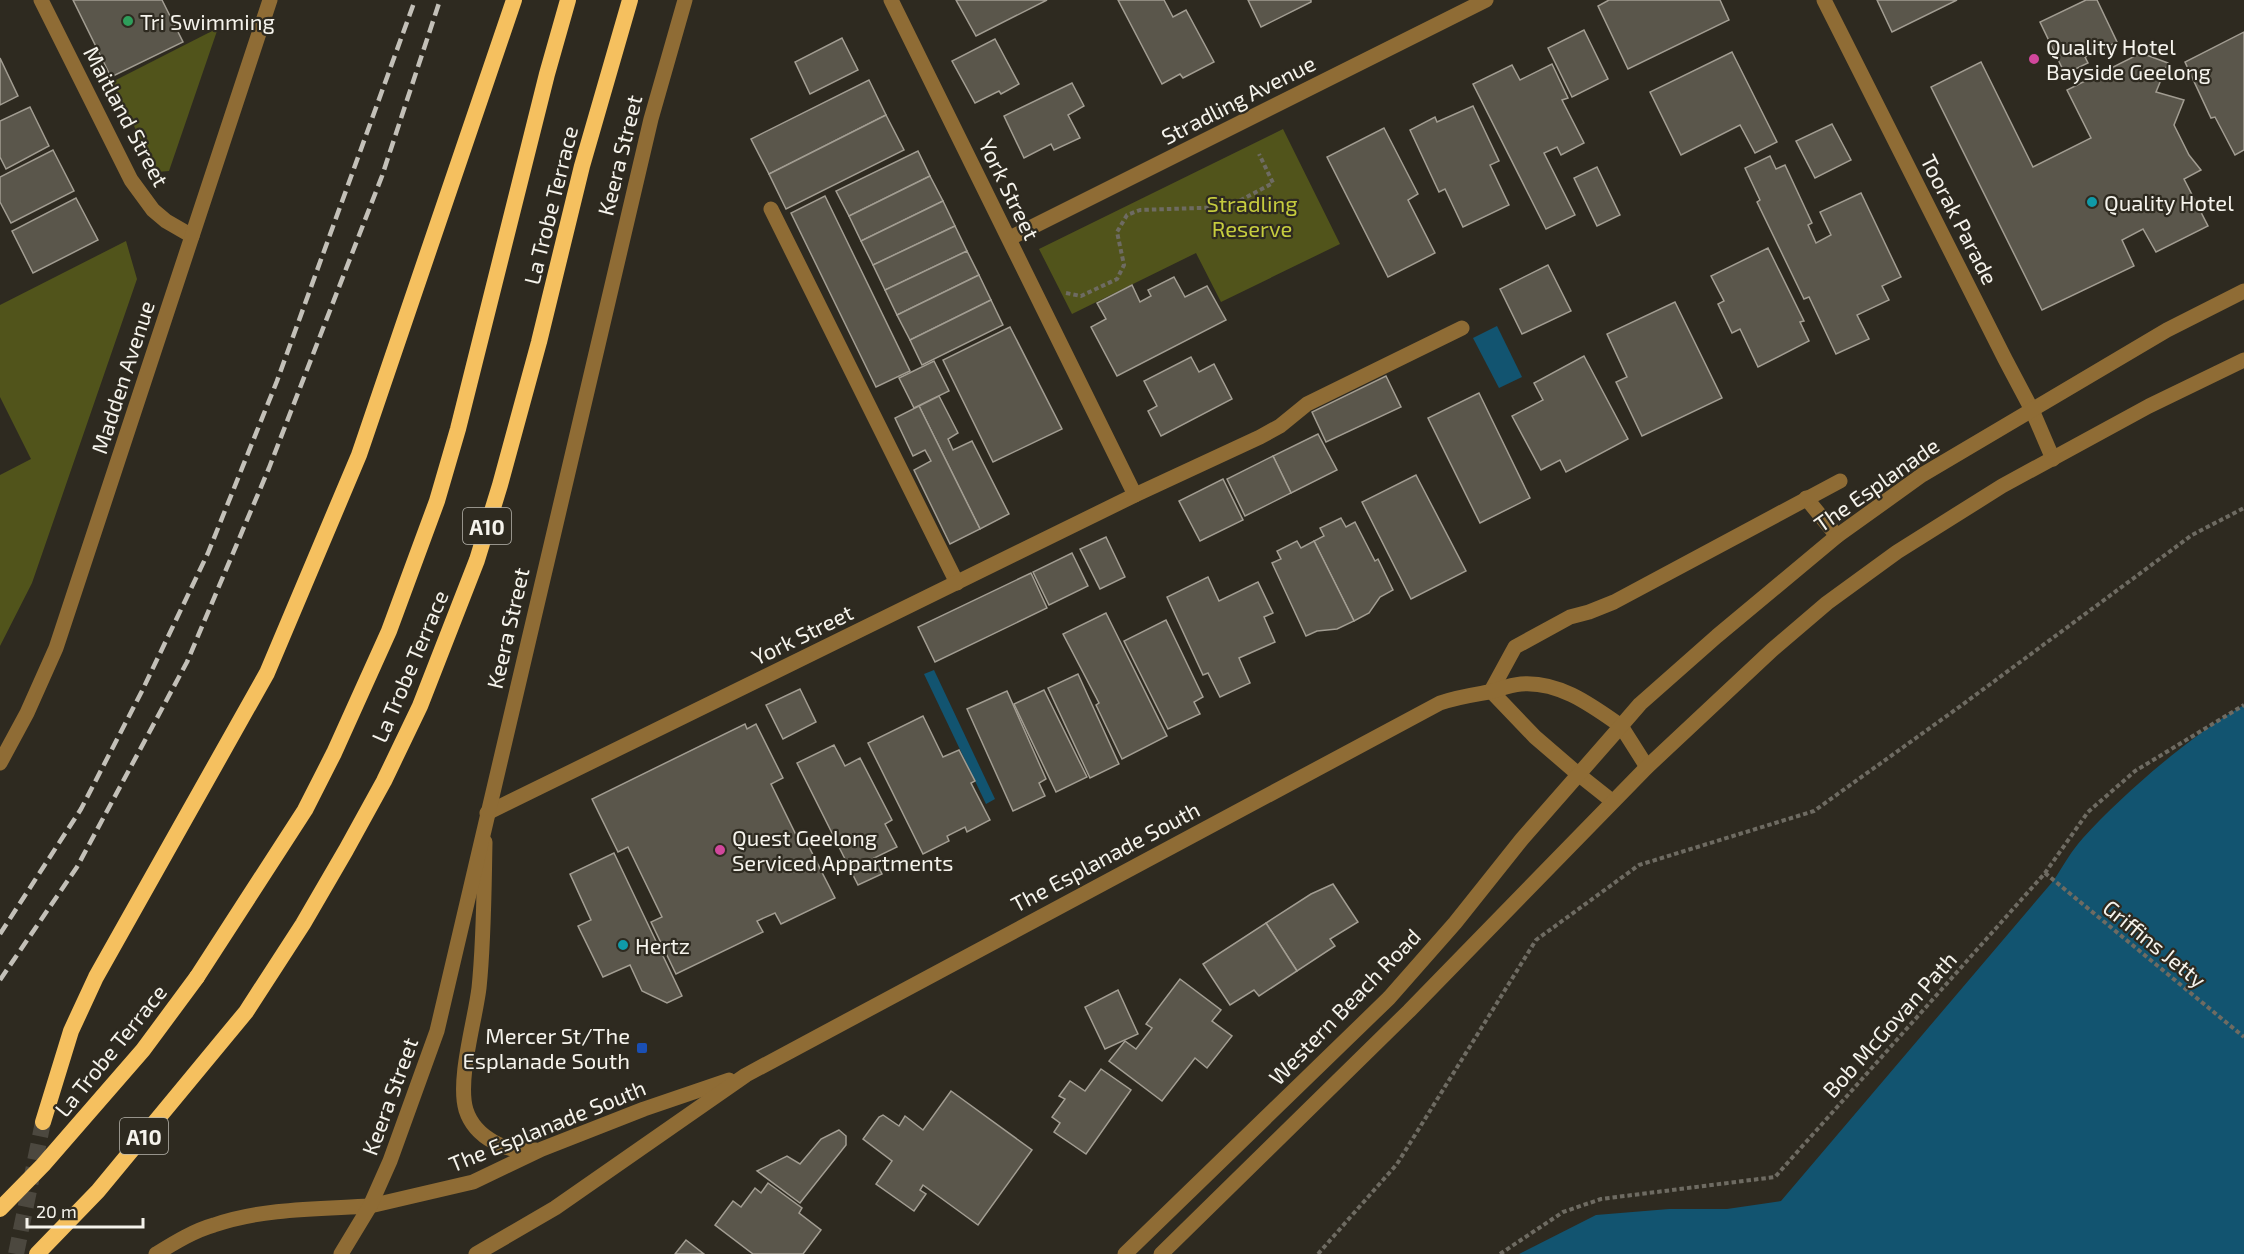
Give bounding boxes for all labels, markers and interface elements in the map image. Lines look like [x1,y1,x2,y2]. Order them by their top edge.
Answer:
place label: Tri Swimming [140,8,275,34]
marker: Tri Swimming [121,14,135,28]
place label: Quality Hotel Bayside Geelong [2046,33,2211,84]
street label: Maitland Street [79,41,175,191]
street label: Stradling Avenue [1157,49,1319,149]
marker: Quality Hotel Bayside Geelong [2027,52,2041,66]
street label: Keera Street [591,92,647,218]
street label: La Trobe Terrace [518,123,582,287]
street label: York Street [974,134,1046,244]
street label: Toorak Parade [1916,150,2004,288]
place label: Quality Hotel [2104,189,2234,216]
park label: Stradling Reserve [1206,190,1298,241]
marker: Quality Hotel [2085,195,2099,209]
street label: Madden Avenue [85,297,159,457]
street label: The Esplanade [1809,431,1943,537]
road number: A10 [463,508,511,544]
street label: Keera Street [480,565,534,691]
street label: La Trobe Terrace [365,586,453,746]
street label: York Street [747,598,857,670]
street label: The Esplanade South [1006,795,1204,917]
place label: Quest Geelong Serviced Appartments [732,824,953,875]
marker: Quest Geelong Serviced Appartments [713,843,727,857]
street label: Griffins Jetty [2098,894,2212,993]
street label: Western Beach Road [1263,923,1425,1089]
place label: Hertz [635,932,690,958]
marker: Hertz [616,938,630,952]
street label: Bob McGovan Path [1817,946,1961,1102]
street label: La Trobe Terrace [49,979,171,1121]
place label: Mercer St/The Esplanade South [462,1022,630,1073]
street label: Keera Street [356,1034,422,1158]
marker: Mercer St/The Esplanade South [635,1041,649,1055]
street label: The Esplanade South [445,1074,649,1176]
road number: A10 [120,1118,168,1154]
scale bar [27,1191,142,1229]
text: 20 m [36,1200,77,1222]

